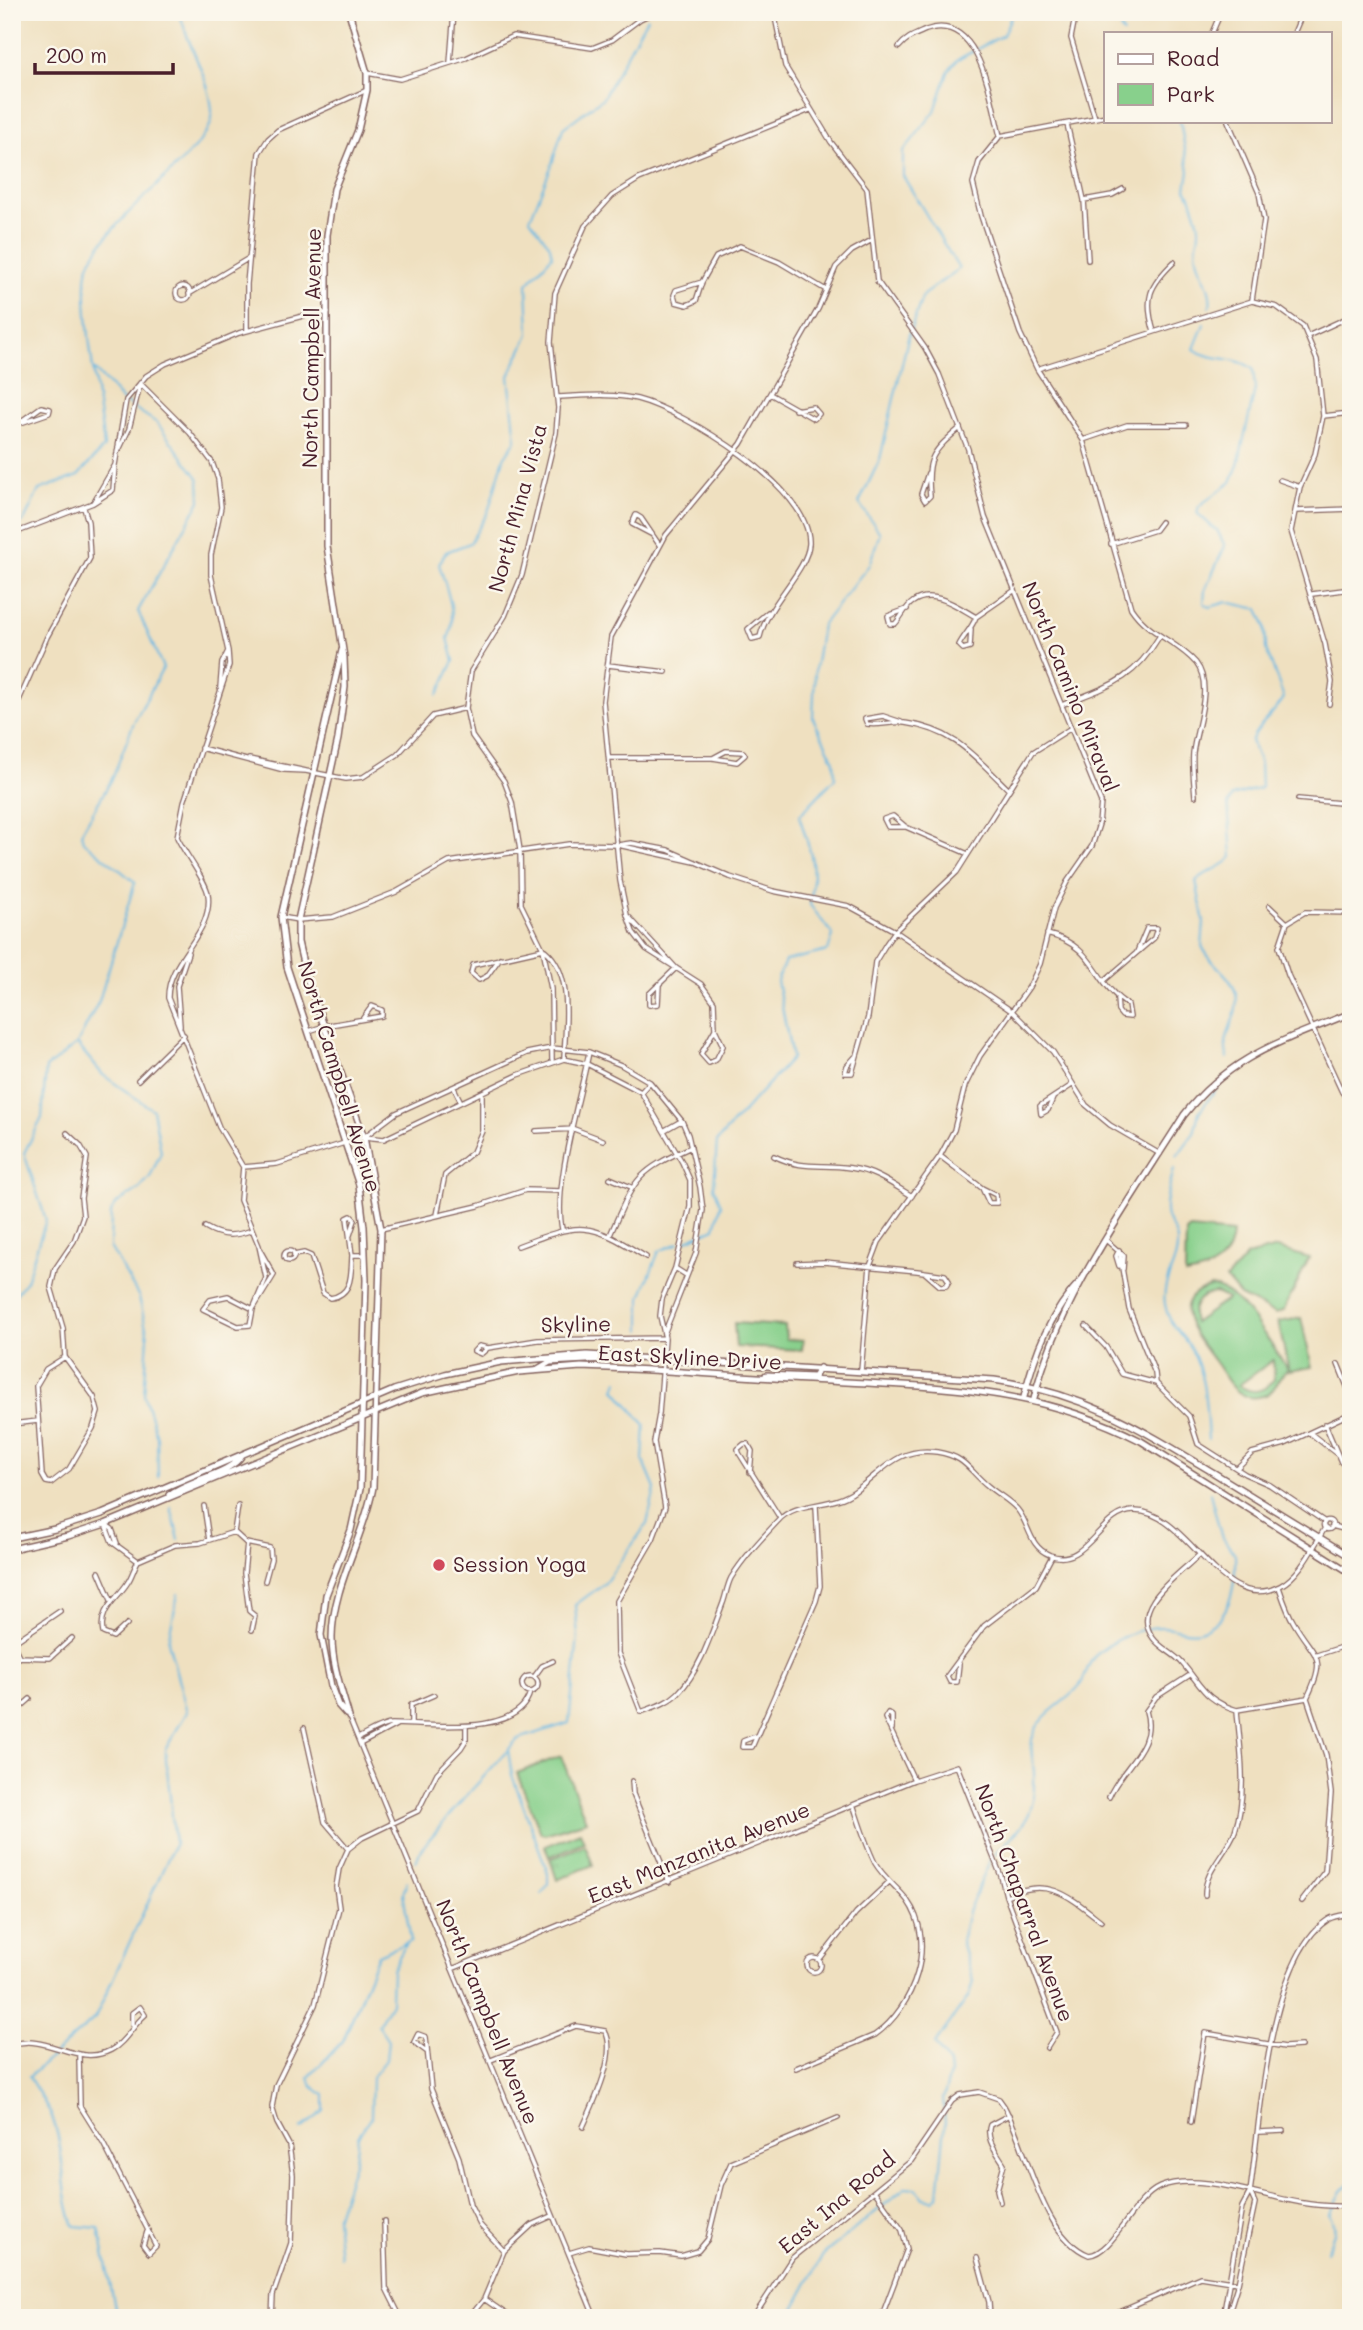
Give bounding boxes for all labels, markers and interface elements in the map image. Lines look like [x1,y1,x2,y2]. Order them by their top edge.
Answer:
scale bar [35,32,173,76]
legend [1104,32,1332,122]
text: 200 m [46,41,107,68]
text: Road [1167,44,1219,71]
text: Park [1167,80,1215,107]
street label: North Campbell Avenue [295,228,326,468]
street label: North Mina Vista [481,420,552,595]
street label: North Camino Miraval [1017,577,1126,796]
street label: North Campbell Avenue [292,958,388,1195]
street label: Skyline [541,1309,611,1338]
street label: East Skyline Drive [598,1338,783,1375]
place label: Session Yoga [453,1550,587,1577]
marker: Session Yoga [431,1557,447,1573]
street label: North Chaparral Avenue [970,1780,1081,2025]
street label: East Manzanita Avenue [583,1795,813,1909]
street label: North Campbell Avenue [431,1895,546,2128]
street label: East Ina Road [772,2145,900,2259]

